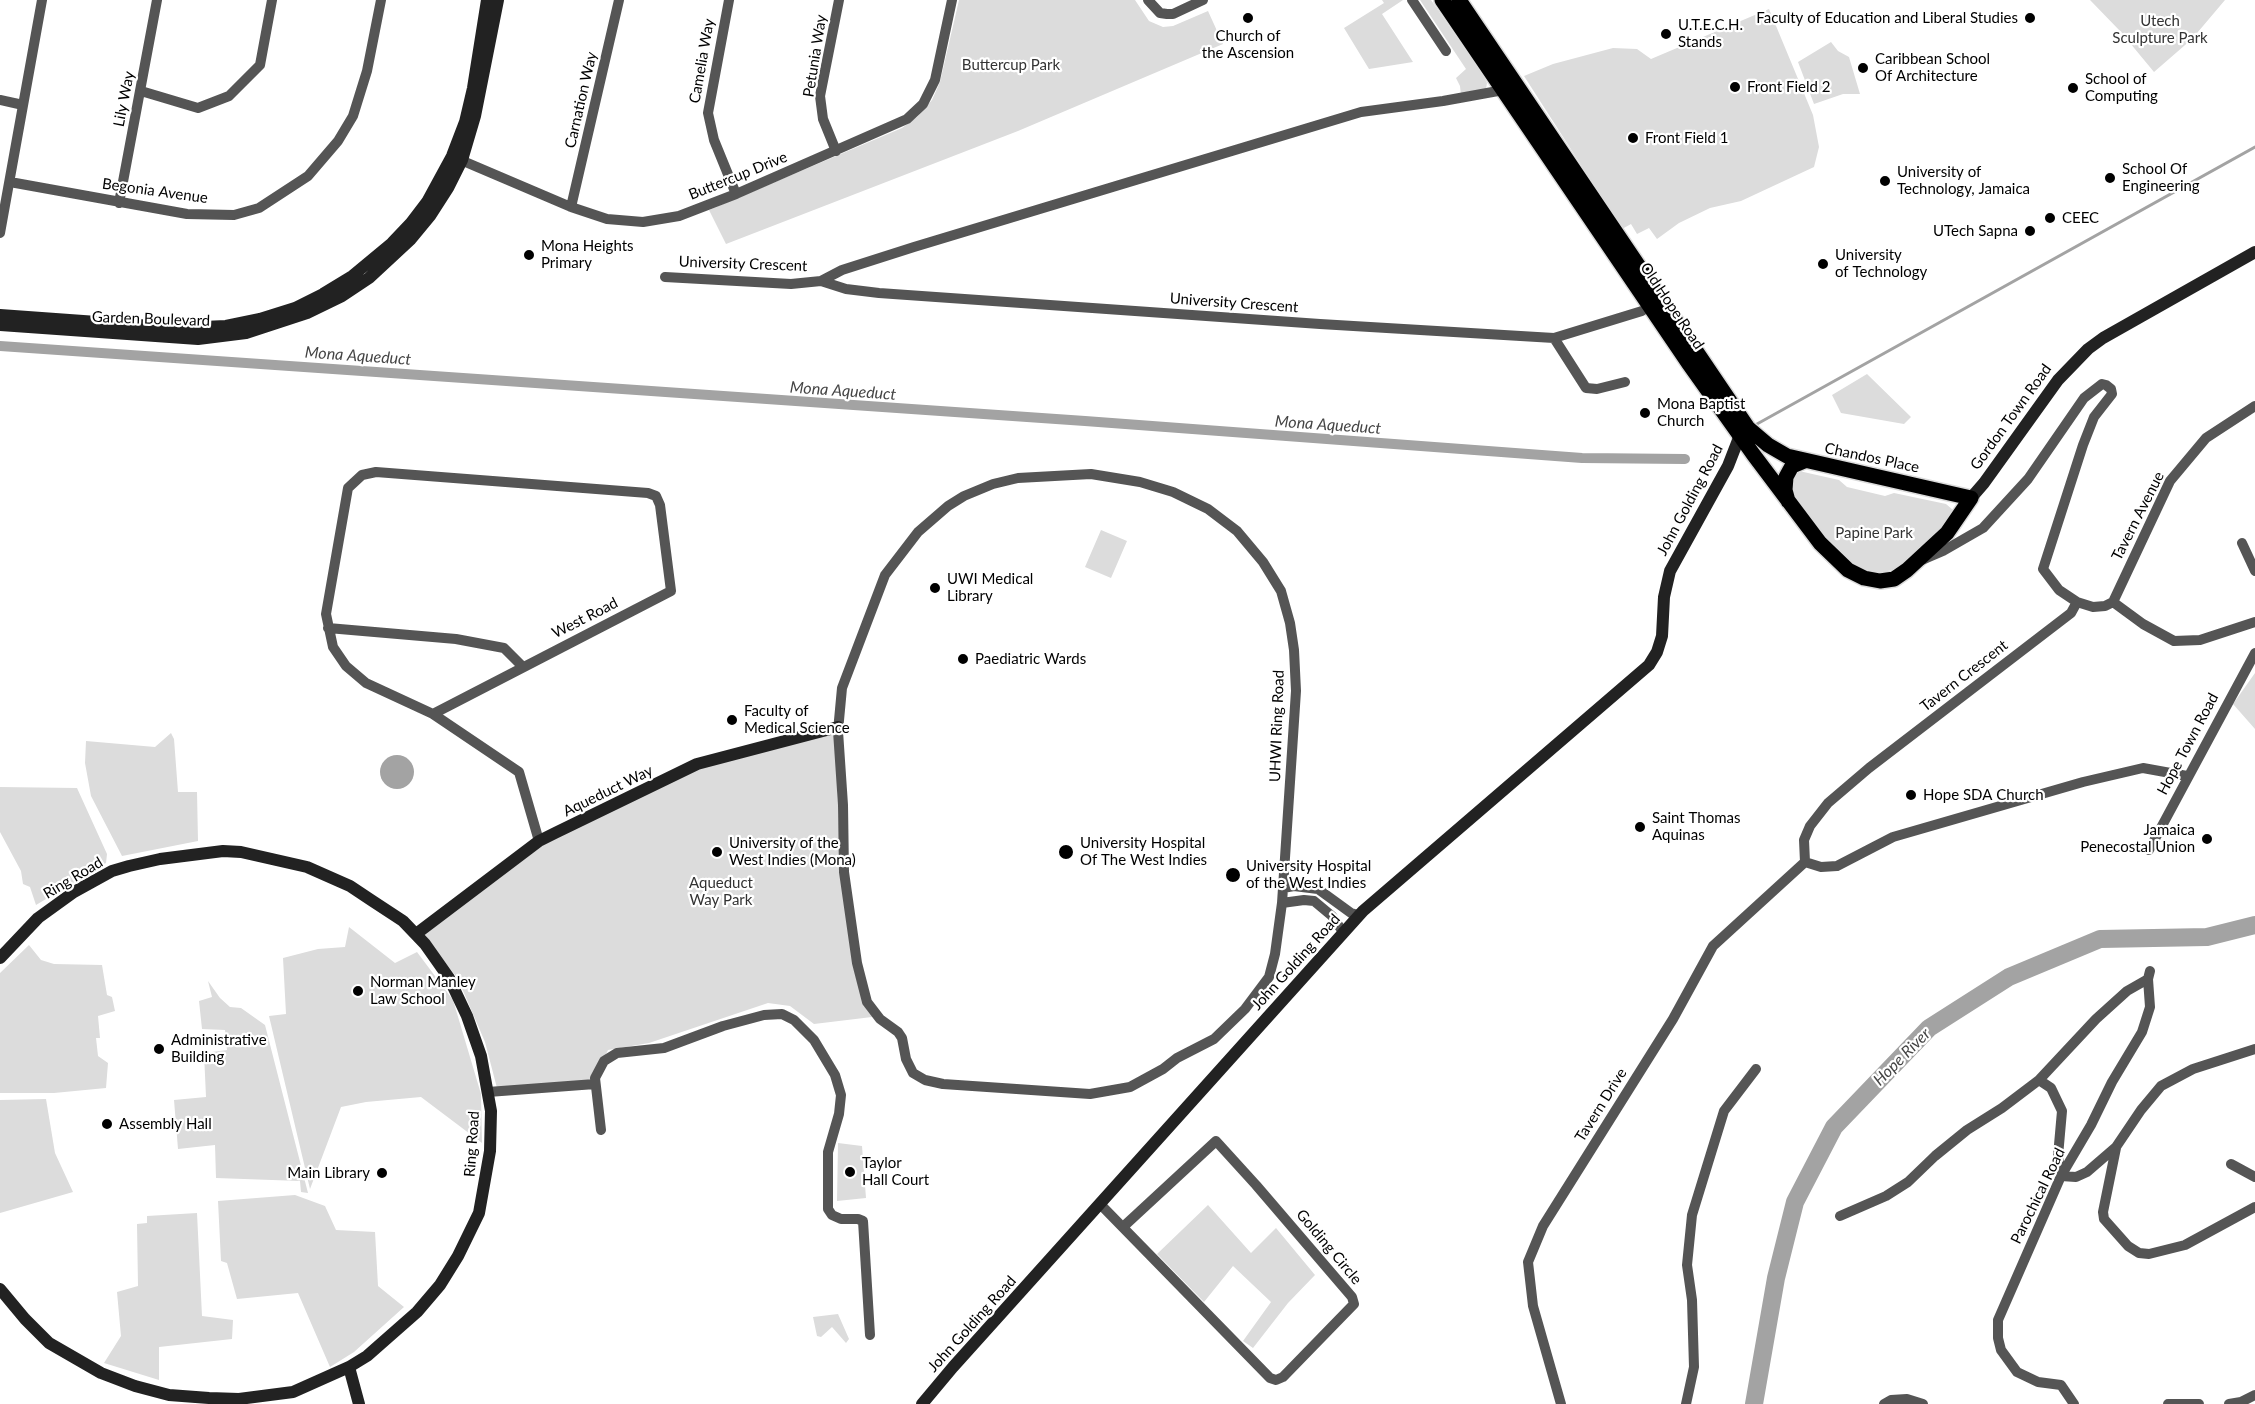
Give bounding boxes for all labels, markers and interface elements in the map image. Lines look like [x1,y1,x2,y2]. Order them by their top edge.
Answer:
place label: Faculty of Education and Liberal Studies [1756,9,2018,27]
marker: Church of the Ascension [1241,11,1255,25]
marker: Faculty of Education and Liberal Studies [2023,11,2037,25]
park label: Utech Sculpture Park [2112,12,2208,47]
street label: Petunia Way [800,14,830,98]
place label: U.T.E.C.H. Stands [1678,16,1743,51]
street label: Camelia Way [686,17,718,105]
place label: Church of the Ascension [1202,27,1294,62]
marker: U.T.E.C.H. Stands [1659,27,1673,41]
street label: Carnation Way [561,50,601,150]
place label: Caribbean School Of Architecture [1875,50,1990,85]
park label: Buttercup Park [962,56,1060,74]
marker: Caribbean School Of Architecture [1856,61,1870,75]
street label: Lily Way [110,70,138,128]
place label: School of Computing [2085,70,2158,105]
place label: Front Field 2 [1747,78,1830,96]
marker: Front Field 2 [1728,80,1742,94]
marker: School of Computing [2066,81,2080,95]
place label: Front Field 1 [1645,129,1728,147]
marker: Front Field 1 [1626,131,1640,145]
street label: Buttercup Drive [686,148,790,204]
place label: School Of Engineering [2122,160,2200,195]
place label: University of Technology, Jamaica [1897,163,2030,198]
marker: School Of Engineering [2103,171,2117,185]
marker: University of Technology, Jamaica [1878,174,1892,188]
street label: Begonia Avenue [101,175,209,207]
place label: CEEC [2062,209,2099,227]
marker: CEEC [2043,211,2057,225]
place label: UTech Sapna [1933,222,2018,240]
marker: UTech Sapna [2023,224,2037,238]
place label: Mona Heights Primary [541,237,634,272]
place label: University of Technology [1835,246,1927,281]
marker: Mona Heights Primary [522,248,536,262]
street label: University Crescent [678,253,808,275]
marker: University of Technology [1816,257,1830,271]
street label: Old Hope Road [1636,259,1708,353]
street label: University Crescent [1169,290,1299,316]
street label: Garden Boulevard [92,308,210,330]
water label: Mona Aqueduct [304,343,412,369]
street label: Gordon Town Road [1967,361,2055,473]
water label: Mona Aqueduct [789,378,897,404]
place label: Mona Baptist Church [1657,395,1745,430]
marker: Mona Baptist Church [1638,406,1652,420]
water label: Mona Aqueduct [1274,412,1382,438]
street label: Chandos Place [1823,439,1921,477]
street label: John Golding Road [1653,441,1727,559]
street label: Tavern Avenue [2108,469,2168,563]
park label: Papine Park [1835,524,1913,542]
place label: UWI Medical Library [947,570,1033,605]
marker: UWI Medical Library [928,581,942,595]
street label: West Road [549,594,621,642]
street label: Tavern Crescent [1917,636,2011,716]
place label: Paediatric Wards [975,650,1086,668]
marker: Paediatric Wards [956,652,970,666]
street label: UHWI Ring Road [1266,670,1288,782]
street label: Hope Town Road [2154,690,2222,798]
place label: Faculty of Medical Science [744,702,850,737]
marker: Faculty of Medical Science [725,713,739,727]
street label: Aqueduct Way [560,762,656,820]
place label: Hope SDA Church [1923,786,2044,804]
marker: Hope SDA Church [1904,788,1918,802]
place label: Saint Thomas Aquinas [1652,809,1740,844]
marker: Saint Thomas Aquinas [1633,820,1647,834]
place label: Jamaica Penecostal Union [2080,821,2195,856]
marker: Jamaica Penecostal Union [2200,832,2214,846]
place label: University of the West Indies (Mona) [729,834,856,869]
place label: University Hospital Of The West Indies [1080,834,1207,869]
marker: University Hospital Of The West Indies [1057,843,1075,861]
marker: University of the West Indies (Mona) [710,845,724,859]
street label: Ring Road [40,853,106,903]
place label: University Hospital of the West Indies [1246,857,1371,892]
marker: University Hospital of the West Indies [1224,866,1242,884]
park label: Aqueduct Way Park [689,874,753,909]
street label: John Golding Road [1248,910,1344,1014]
place label: Norman Manley Law School [370,973,476,1008]
marker: Norman Manley Law School [351,984,365,998]
water label: Hope River [1869,1024,1935,1090]
place label: Administrative Building [171,1031,267,1066]
marker: Administrative Building [152,1042,166,1056]
street label: Tavern Drive [1571,1065,1631,1145]
street label: Ring Road [461,1110,483,1178]
place label: Assembly Hall [119,1115,212,1133]
marker: Assembly Hall [100,1117,114,1131]
street label: Parochical Road [2007,1145,2069,1247]
place label: Taylor Hall Court [862,1154,929,1189]
place label: Main Library [287,1164,370,1182]
marker: Taylor Hall Court [843,1165,857,1179]
marker: Main Library [375,1166,389,1180]
street label: Golding Circle [1292,1206,1366,1288]
street label: John Golding Road [924,1272,1020,1376]

